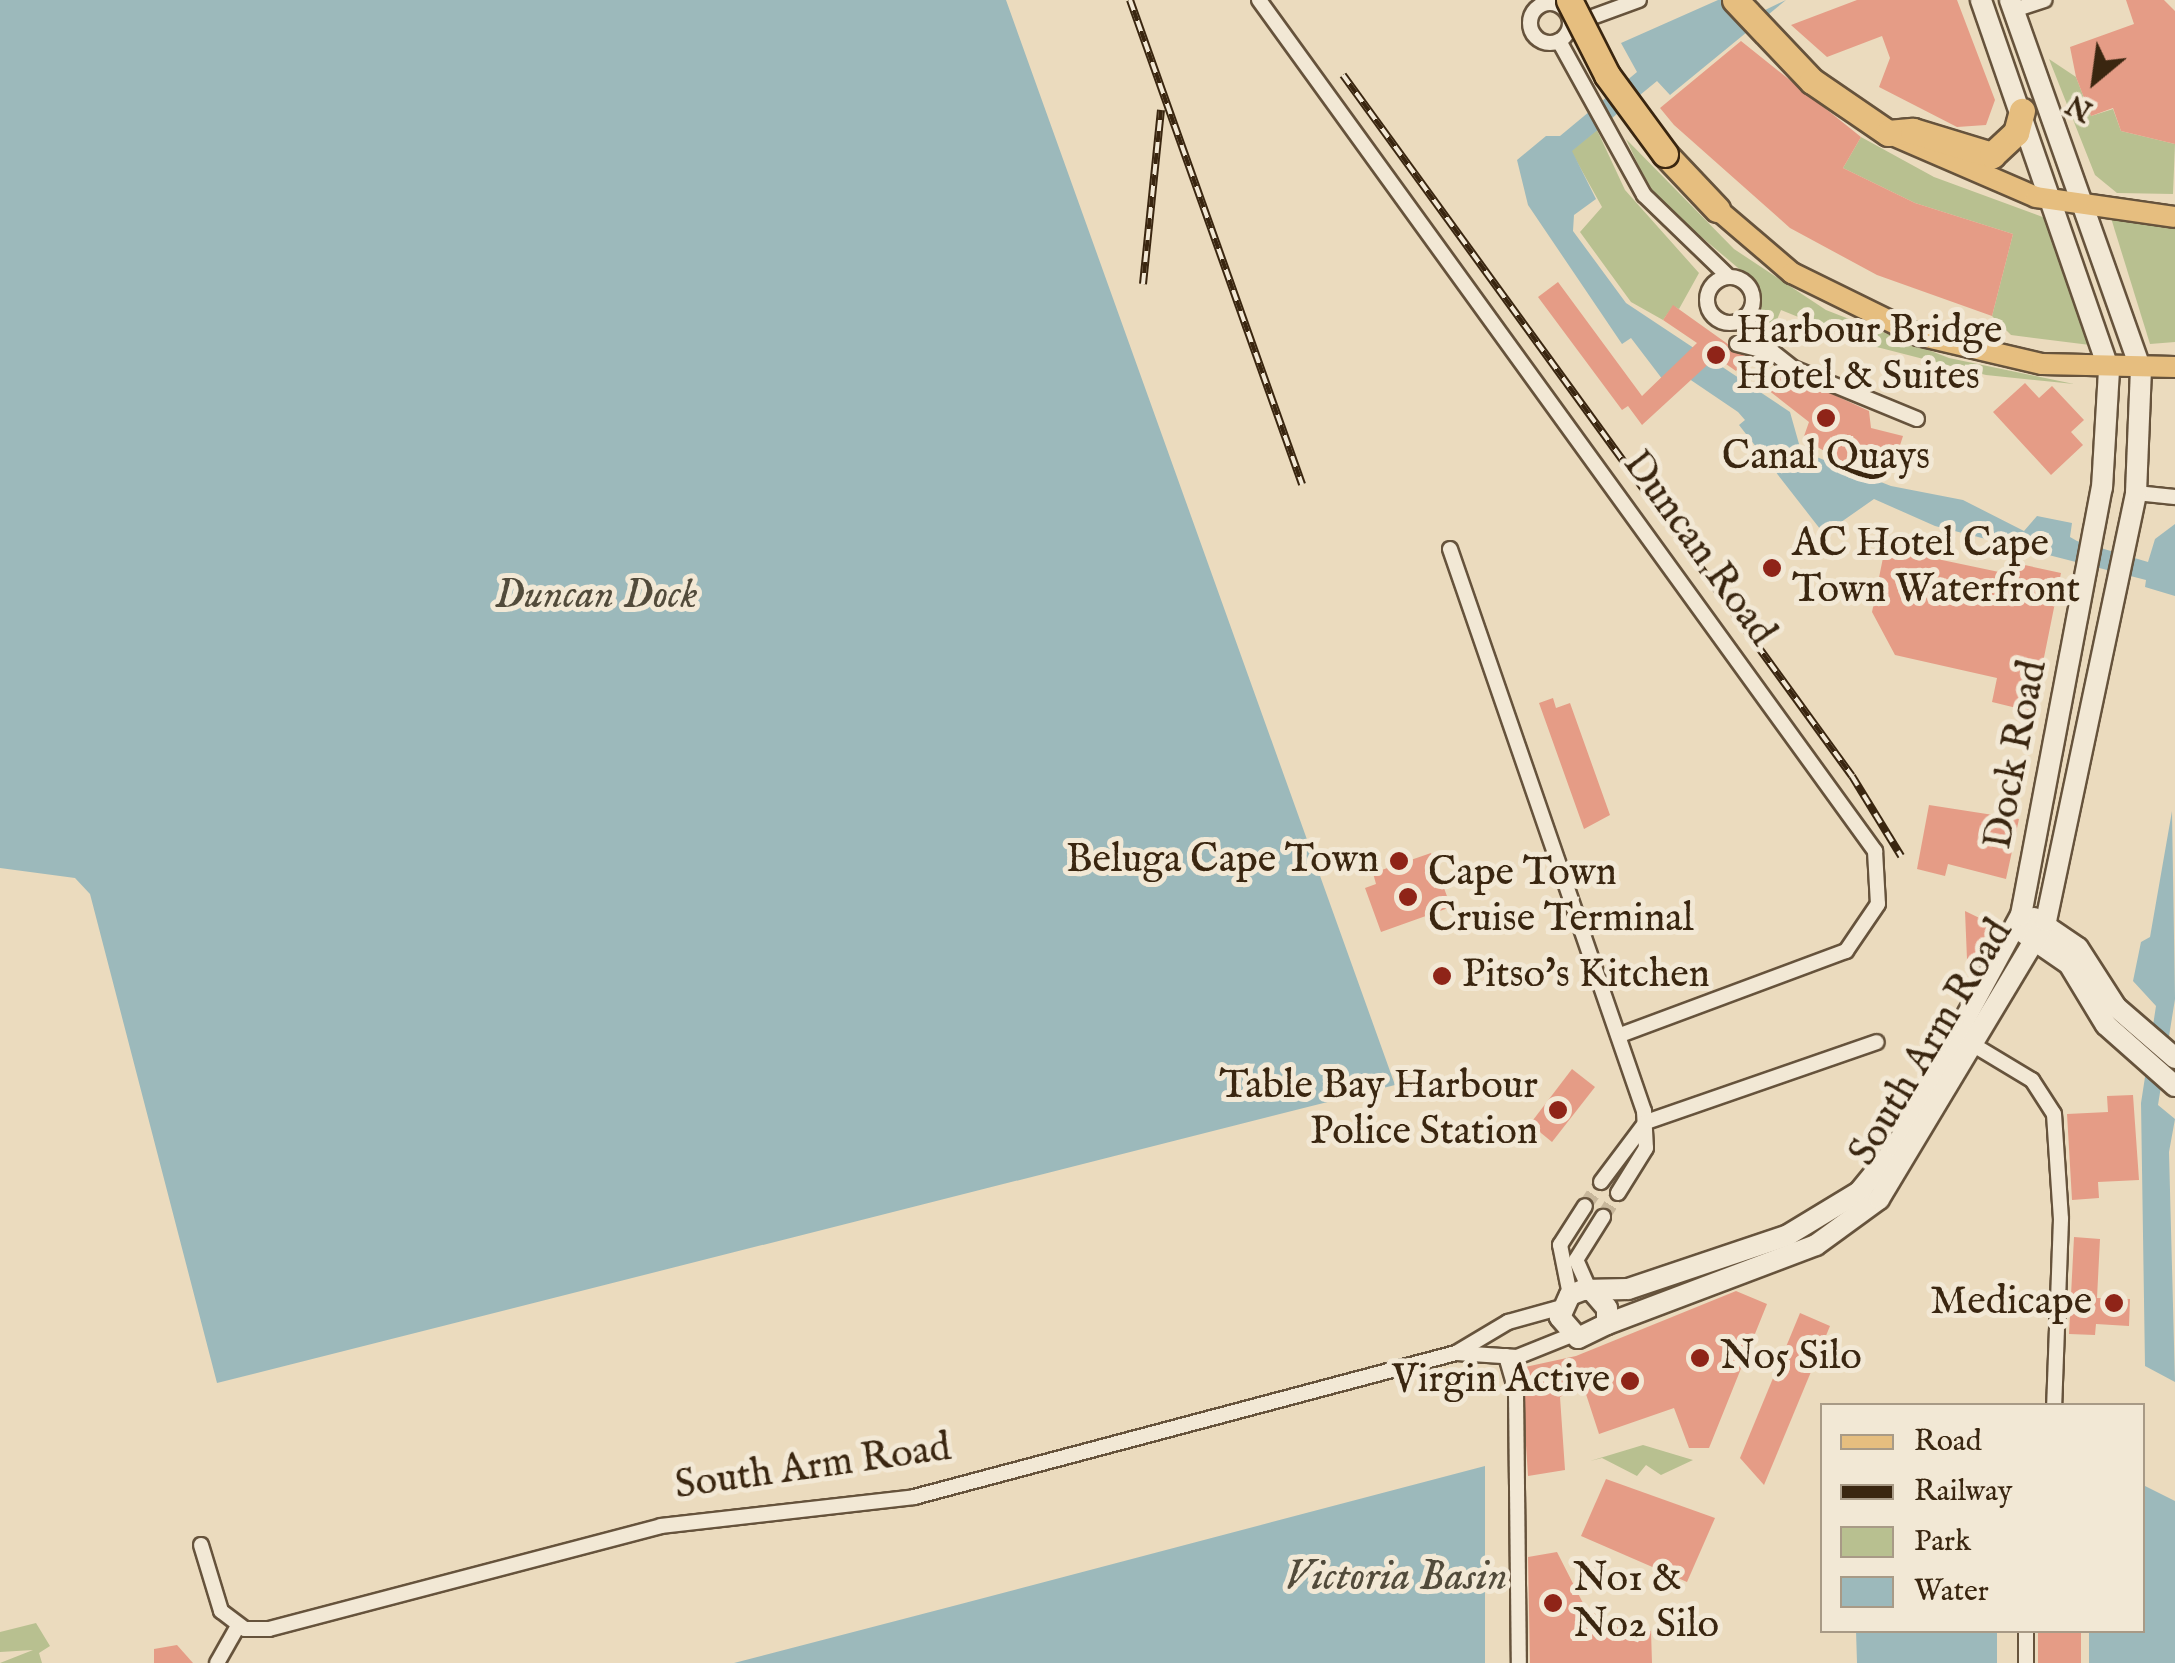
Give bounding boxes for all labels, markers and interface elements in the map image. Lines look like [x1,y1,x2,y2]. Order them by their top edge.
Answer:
north arrow [2045,30,2145,130]
text: N [2061,85,2099,128]
place label: Harbour Bridge Hotel & Suites [1736,308,2002,402]
marker: Harbour Bridge Hotel & Suites [1705,344,1727,366]
marker: Canal Quays [1815,407,1837,429]
place label: Canal Quays [1722,434,1930,482]
street label: Duncan Road [1611,442,1785,656]
place label: AC Hotel Cape Town Waterfront [1792,521,2080,615]
marker: AC Hotel Cape Town Waterfront [1761,557,1783,579]
water label: Duncan Dock [495,571,697,621]
street label: Dock Road [1975,656,2059,854]
place label: Beluga Cape Town [1066,837,1379,885]
marker: Beluga Cape Town [1388,850,1410,872]
place label: Cape Town Cruise Terminal [1428,850,1694,944]
marker: Cape Town Cruise Terminal [1397,886,1419,908]
street label: South Arm Road [1840,911,2024,1175]
place label: Pitso's Kitchen [1462,952,1710,1000]
marker: Pitso's Kitchen [1431,965,1453,987]
place label: Table Bay Harbour Police Station [1219,1063,1538,1157]
marker: Table Bay Harbour Police Station [1547,1099,1569,1121]
place label: Medicape [1930,1279,2092,1327]
marker: Medicape [2101,1290,2127,1316]
place label: No5 Silo [1720,1334,1862,1382]
marker: No5 Silo [1689,1347,1711,1369]
place label: Virgin Active [1392,1357,1610,1405]
marker: Virgin Active [1619,1370,1641,1392]
legend [1820,1403,2145,1633]
text: Road [1914,1423,1982,1461]
street label: South Arm Road [672,1425,954,1511]
text: Railway [1914,1473,2012,1511]
text: Park [1914,1523,1971,1561]
water label: Victoria Basin [1284,1553,1508,1603]
place label: No1 & No2 Silo [1573,1556,1719,1650]
text: Water [1914,1573,1989,1611]
marker: No1 & No2 Silo [1542,1592,1564,1614]

